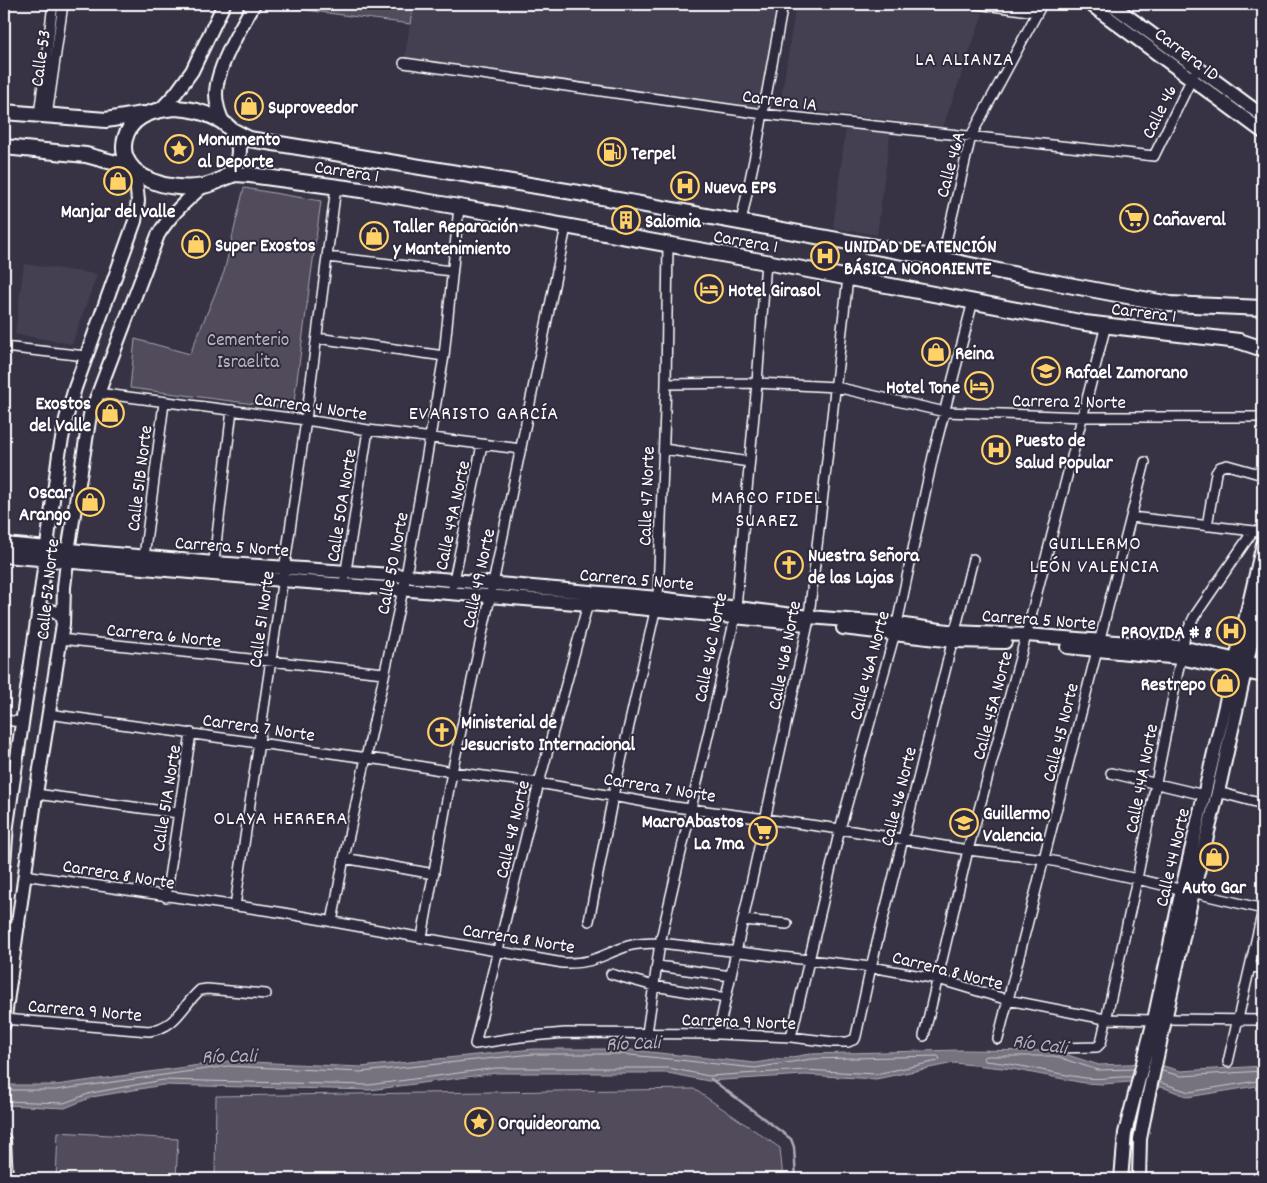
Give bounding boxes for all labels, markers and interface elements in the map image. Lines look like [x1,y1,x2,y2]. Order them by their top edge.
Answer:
street label: Carrera 1D [1148,22,1224,89]
street label: Calle 53 [25,28,60,89]
district label: LA ALIANZA [915,47,1015,75]
street label: Calle 46 [1136,81,1186,144]
street label: Carrera 1A [740,84,819,120]
shop icon: Suproveedor [234,91,264,121]
place label: Suproveedor [268,96,359,123]
place label: Monumento al Deporte [198,128,281,177]
street label: Calle 46A [931,129,974,201]
place icon: Monumento al Deporte [164,134,194,164]
fuel station icon: Terpel [597,137,627,167]
place label: Terpel [631,142,676,169]
street label: Carrera 1 [312,155,381,192]
shop icon: Manjar del valle [103,166,133,196]
hospital icon: Nueva EPS [670,171,700,201]
place label: Nueva EPS [704,176,777,203]
place label: Manjar del valle [61,200,175,227]
supermarket icon: Cañaveral [1119,203,1149,233]
building icon: Salomia [611,205,641,235]
place label: Cañaveral [1153,208,1226,235]
place label: Salomia [645,210,702,237]
place label: Taller Reparación y Mantenimiento [393,215,518,264]
shop icon: Taller Reparación y Mantenimiento [359,221,389,251]
street label: Carrera 1 [711,224,780,262]
shop icon: Super Exostos [181,229,211,259]
place label: Super Exostos [215,234,316,261]
place label: UNIDAD DE ATENCIÓN BÁSICA NORORIENTE [844,235,997,284]
hospital icon: UNIDAD DE ATENCIÓN BÁSICA NORORIENTE [810,241,840,271]
hotel icon: Hotel Girasol [694,274,724,304]
place label: Hotel Girasol [728,279,821,306]
street label: Carrera 1 [1110,297,1178,332]
park label: Cementerio Israelita [207,328,289,377]
shop icon: Reina [921,337,951,367]
place label: Reina [955,342,995,369]
school or university icon: Rafael Zamorano [1031,356,1061,386]
place label: Rafael Zamorano [1065,361,1189,388]
hotel icon: Hotel Tone [964,371,994,401]
place label: Hotel Tone [886,376,960,403]
street label: Carrera 4 Norte [252,387,369,430]
street label: Carrera 2 Norte [1012,389,1126,418]
place label: Exostos del Valle [29,392,91,441]
shop icon: Exostos del Valle [95,398,125,428]
district label: EVARISTO GARCÍA [409,401,559,429]
street label: Calle 51B Norte [122,424,161,533]
place label: Puesto de Salud Popular [1015,429,1114,478]
hospital icon: Puesto de Salud Popular [981,435,1011,465]
street label: Calle 47 Norte [633,446,664,546]
street label: Calle 50A Norte [321,447,366,564]
street label: Calle 49A Norte [430,458,479,573]
place label: Oscar Arango [19,481,72,530]
district label: MARCO FIDEL SUAREZ [711,485,823,536]
shop icon: Oscar Arango [75,487,105,517]
street label: Calle 50 Norte [371,510,418,617]
street label: Calle 49 Norte [457,526,504,631]
street label: Carrera 5 Norte [174,531,290,566]
district label: GUILLERMO LEÓN VALENCIA [1030,531,1160,582]
street label: Calle 52 Norte [31,537,68,641]
place label: Nuestra Señora de las Lajas [808,544,920,593]
church icon: Nuestra Señora de las Lajas [774,550,804,580]
street label: Carrera 5 Norte [578,563,695,600]
street label: Calle 51 Norte [243,569,284,670]
street label: Calle 46C Norte [689,590,736,705]
street label: Calle 46B Norte [763,599,810,713]
street label: Carrera 5 Norte [981,604,1097,639]
street label: Calle 46A Norte [844,608,899,724]
hospital icon: PROVIDA # 8 [1216,616,1246,646]
street label: Carrera 6 Norte [105,618,222,657]
place label: PROVIDA # 8 [1121,621,1212,648]
street label: Calle 45A Norte [967,648,1022,763]
shop icon: Restrepo [1210,668,1240,698]
place label: Restrepo [1141,673,1207,700]
street label: Calle 45 Norte [1037,680,1088,785]
street label: Carrera 7 Norte [201,708,316,751]
place label: Ministerial de Jesucristo Internacional [461,711,635,760]
church icon: Ministerial de Jesucristo Internacional [427,717,457,747]
street label: Calle 44A Norte [1120,722,1167,836]
street label: Calle 51A Norte [147,743,190,854]
street label: Calle 46 Norte [875,744,926,850]
street label: Carrera 7 Norte [602,767,717,812]
street label: Calle 48 Norte [490,778,539,882]
place label: Guillermo Valencia [983,802,1051,851]
district label: OLAYA HERRERA [214,806,348,834]
street label: Calle 44 Norte [1150,806,1199,910]
school or university icon: Guillermo Valencia [949,808,979,838]
place label: MacroAbastos La 7ma [642,810,745,859]
supermarket icon: MacroAbastos La 7ma [748,816,778,846]
shop icon: Auto Gar [1199,842,1229,872]
street label: Carrera 8 Norte [60,854,177,899]
place label: Auto Gar [1182,876,1247,903]
street label: Carrera 8 Norte [460,918,577,963]
street label: Carrera 8 Norte [889,946,1005,999]
street label: Carrera 9 Norte [27,994,143,1031]
street label: Carrera 9 Norte [681,1008,797,1039]
water label: Río Cali [1011,1028,1072,1064]
water label: Río Cali [605,1030,664,1060]
water label: Río Cali [202,1043,260,1072]
place icon: Orquideorama [464,1107,494,1137]
place label: Orquideorama [498,1112,601,1139]

